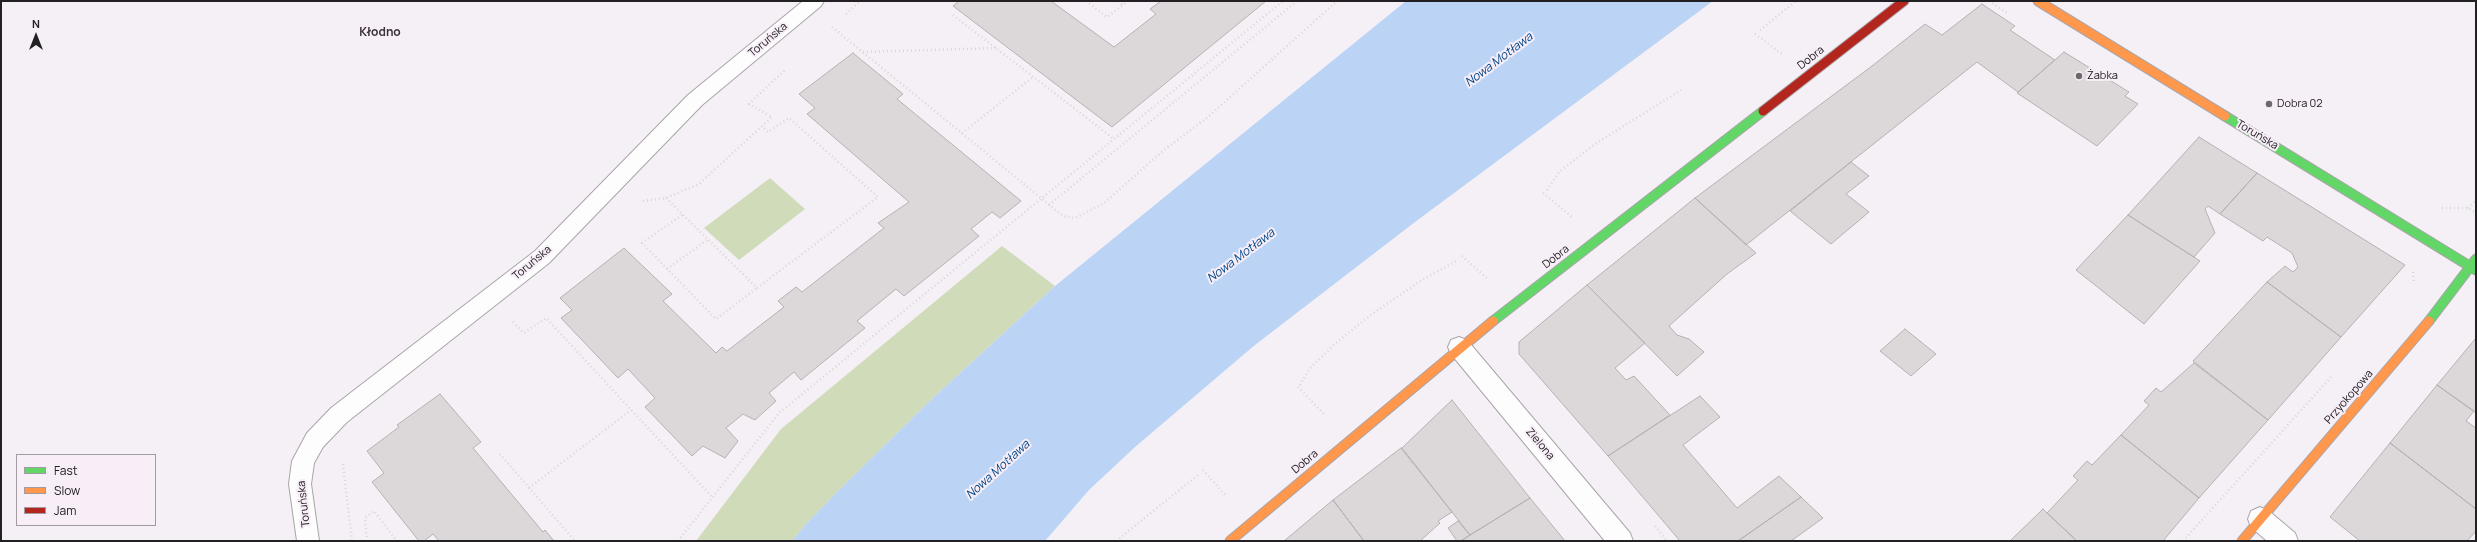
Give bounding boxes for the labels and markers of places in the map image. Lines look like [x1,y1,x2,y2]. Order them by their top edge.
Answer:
place label: Żabka [2087,69,2118,83]
marker: Żabka [2074,71,2084,81]
place label: Dobra 02 [2277,97,2322,111]
marker: Dobra 02 [2264,99,2274,109]

